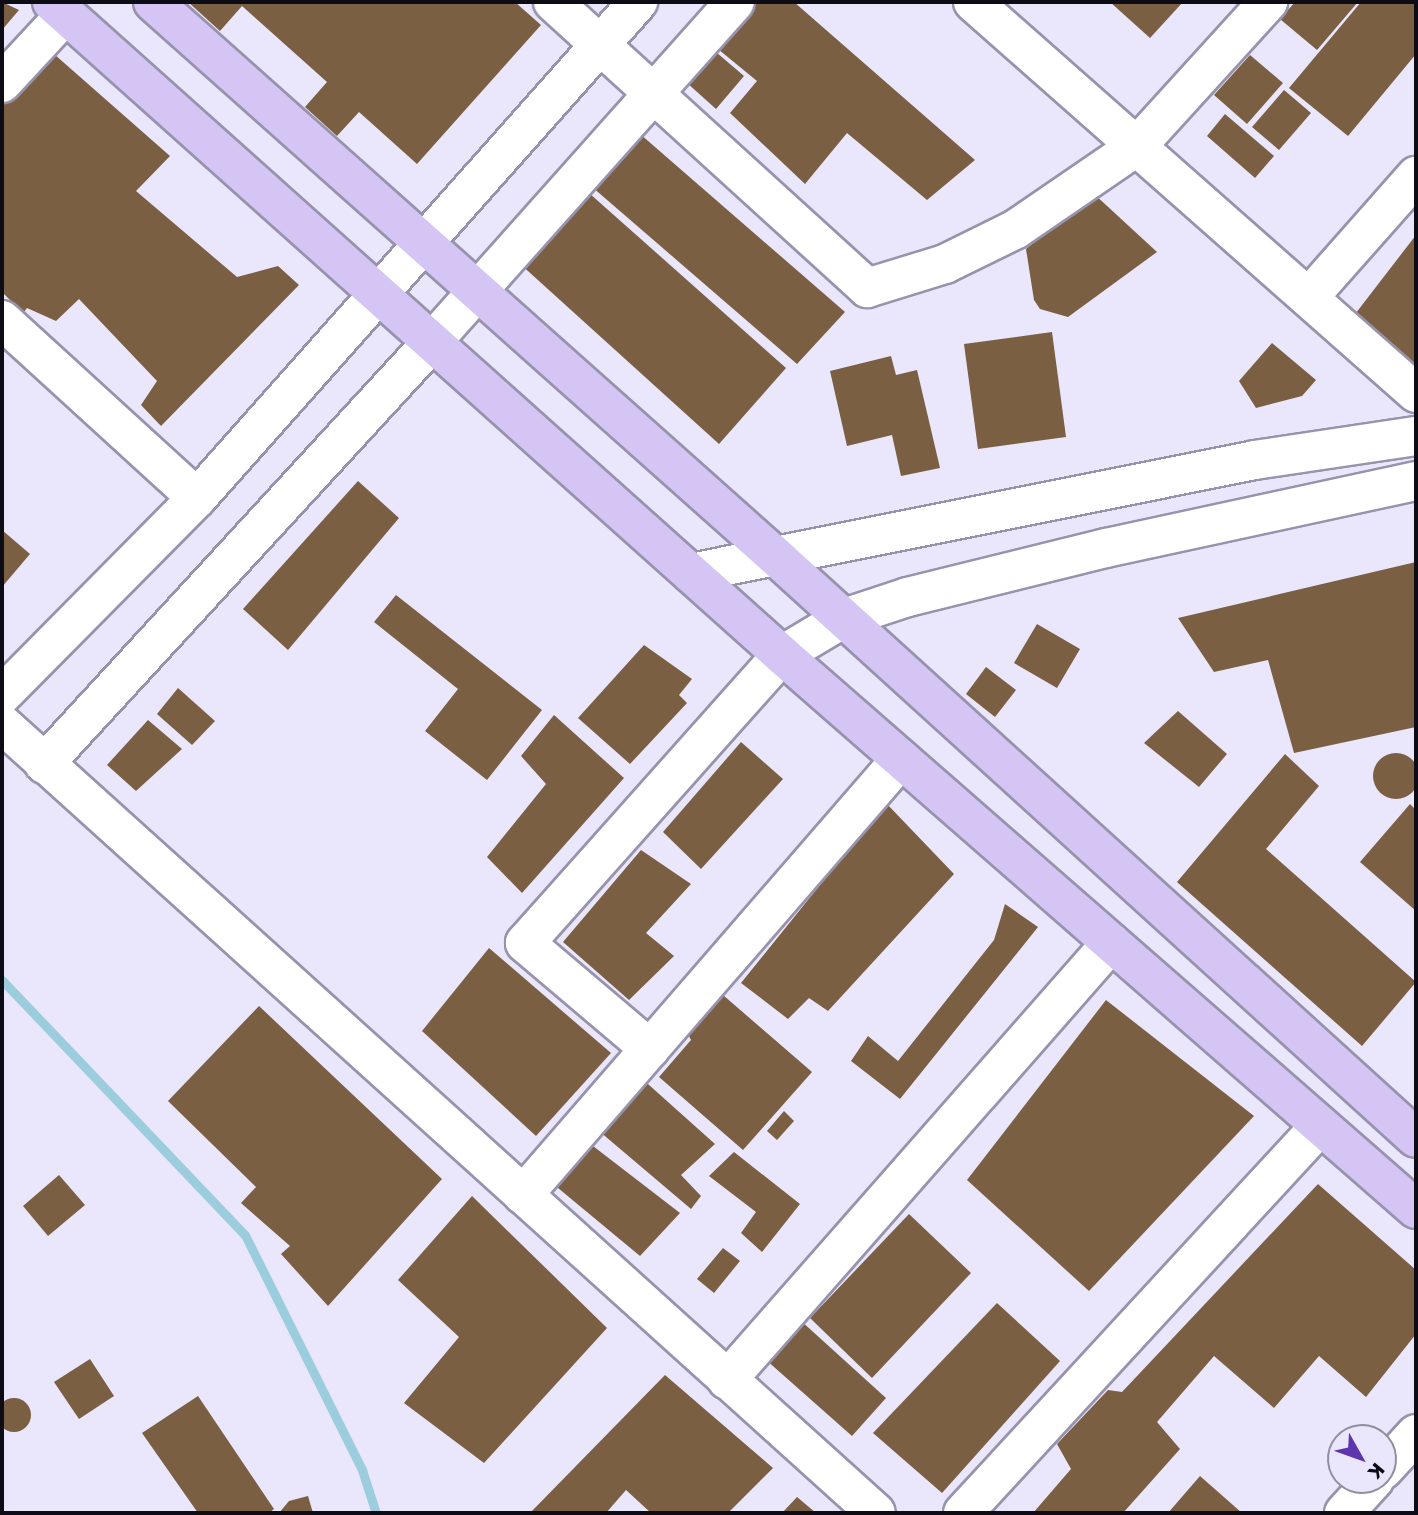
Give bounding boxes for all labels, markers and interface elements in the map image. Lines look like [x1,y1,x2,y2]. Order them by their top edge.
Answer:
north arrow [1327,1424,1397,1494]
text: K [1364,1459,1390,1484]

